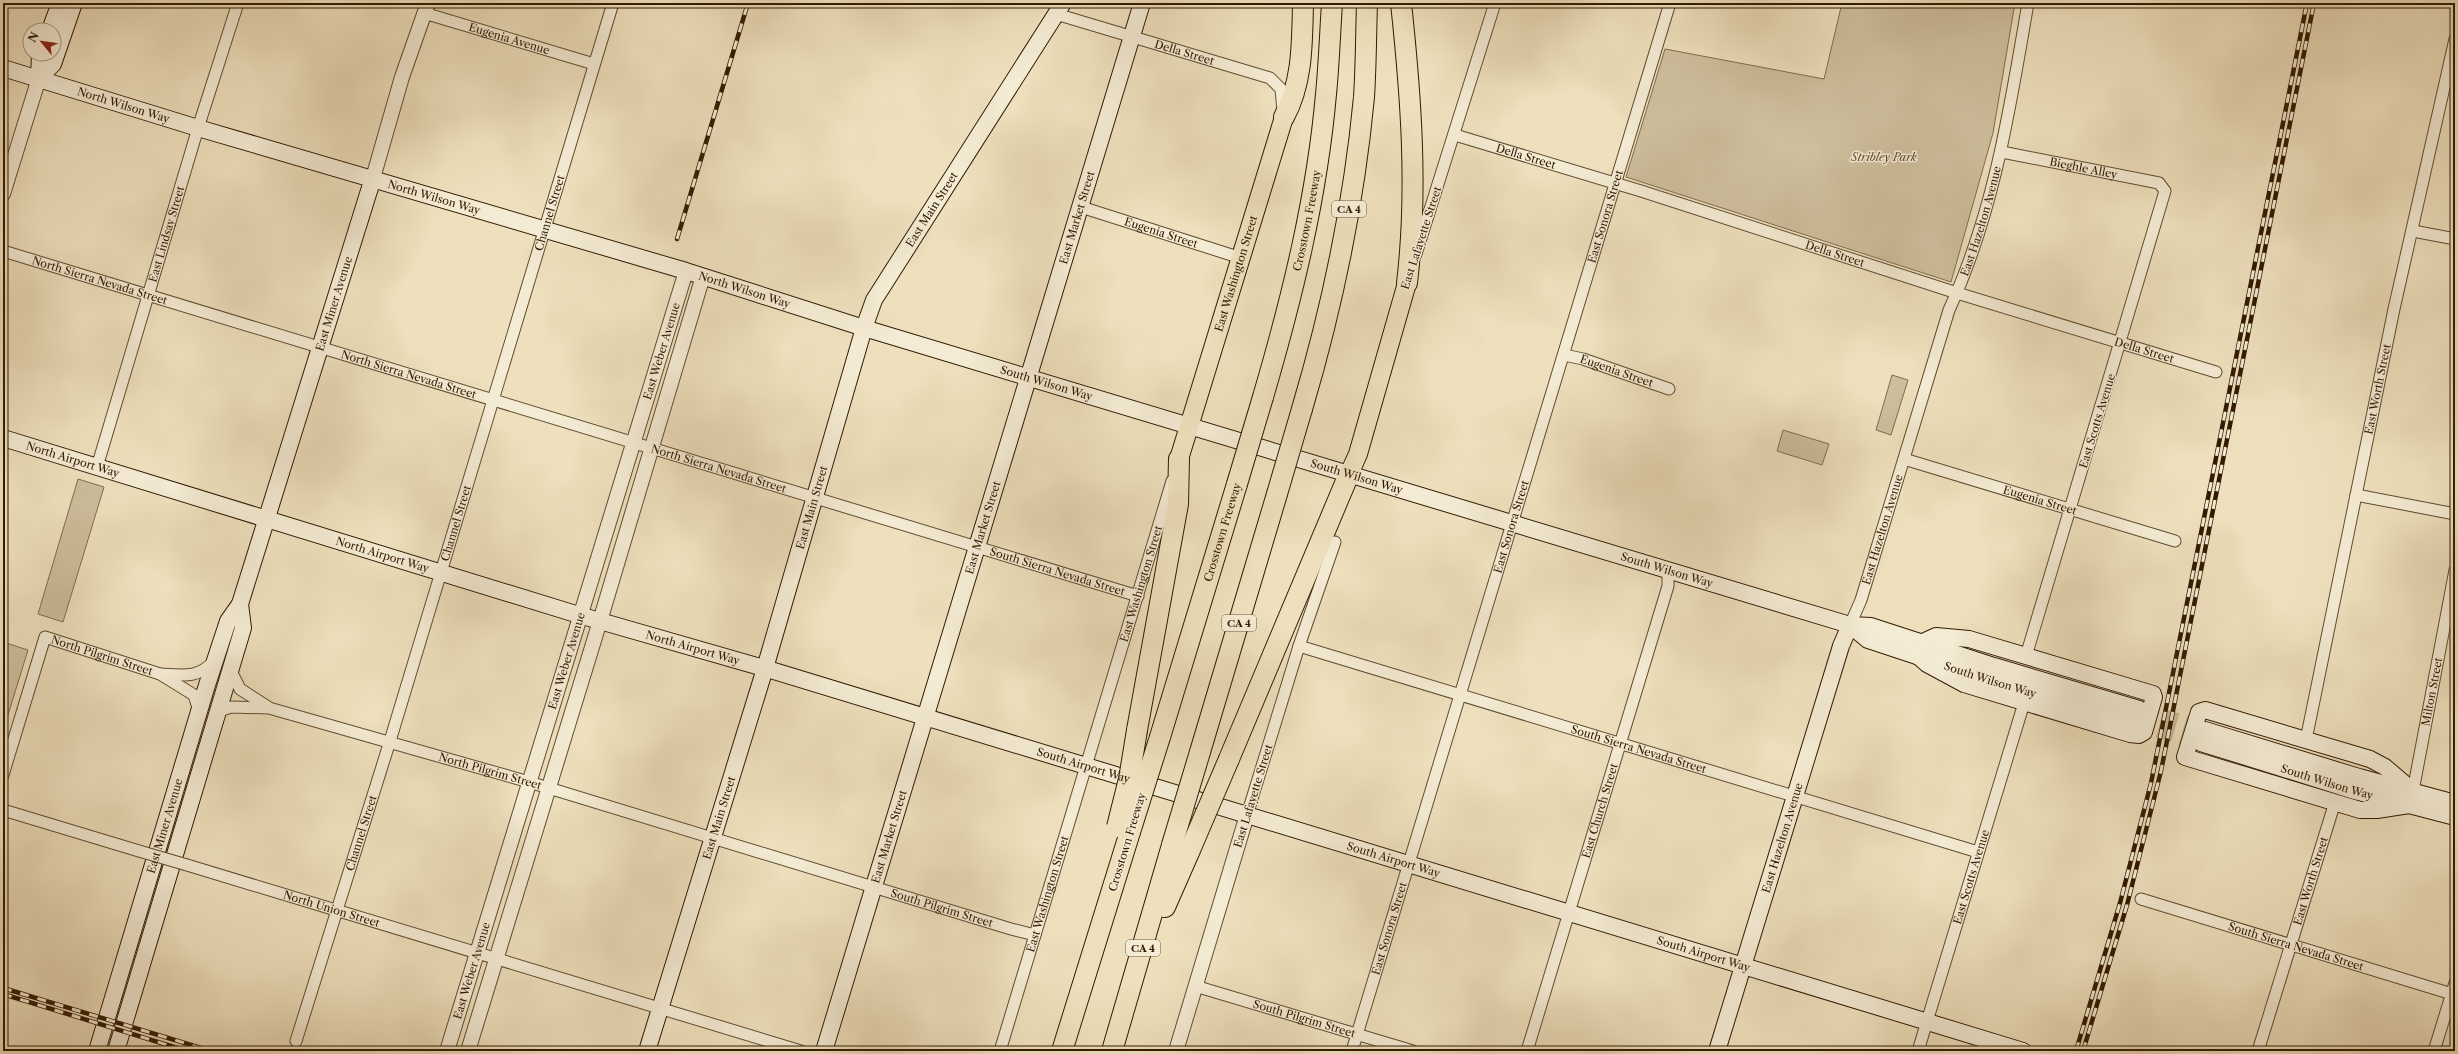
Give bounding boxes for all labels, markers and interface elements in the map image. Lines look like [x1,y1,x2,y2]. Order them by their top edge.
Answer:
street label: Eugenia Avenue [467,20,551,57]
north arrow [22,22,62,62]
text: N [25,29,42,45]
street label: Della Street [1153,37,1216,68]
street label: North Wilson Way [76,84,172,126]
street label: Della Street [1494,141,1557,172]
park label: Stribley Park [1850,150,1917,164]
street label: Bieghle Alley [2048,155,2119,182]
street label: East Hazelton Avenue [1957,165,2004,278]
street label: Crosstown Freeway [1290,168,1324,272]
street label: East Sonora Street [1585,168,1626,265]
street label: East Main Street [903,169,961,250]
street label: East Market Street [1056,169,1098,266]
street label: Channel Street [531,173,568,253]
street label: North Wilson Way [386,177,483,218]
street label: East Lindsay Street [145,184,187,284]
street label: East Lafayette Street [1398,185,1444,291]
road number: CA 4 [1332,201,1366,217]
street label: Eugenia Street [1123,214,1200,251]
street label: East Washington Street [1212,214,1260,333]
street label: Della Street [1803,237,1866,270]
street label: North Sierra Nevada Street [30,253,169,308]
street label: East Miner Avenue [312,255,355,353]
street label: North Wilson Way [697,268,793,311]
street label: East Weber Avenue [640,301,683,401]
street label: Della Street [2113,334,2176,366]
street label: East Worth Street [2362,343,2394,436]
street label: North Sierra Nevada Street [339,347,478,401]
street label: Eugenia Street [1578,352,1655,390]
street label: South Wilson Way [999,362,1095,404]
street label: East Scotts Avenue [2076,372,2118,470]
street label: North Airport Way [24,439,122,481]
street label: North Sierra Nevada Street [649,441,788,496]
street label: South Wilson Way [1309,456,1405,497]
street label: East Main Street [793,464,831,551]
street label: East Hazelton Avenue [1859,473,1906,586]
street label: East Sonora Street [1490,478,1532,575]
street label: East Market Street [962,479,1004,576]
street label: Crosstown Freeway [1201,480,1244,583]
street label: Eugenia Street [2001,482,2079,518]
street label: Channel Street [438,483,474,563]
street label: East Washington Street [1117,524,1165,644]
street label: North Airport Way [334,534,432,576]
street label: South Sierra Nevada Street [988,544,1127,599]
street label: South Wilson Way [1619,549,1716,591]
street label: East Weber Avenue [545,611,588,711]
road number: CA 4 [1222,615,1256,631]
street label: North Airport Way [644,628,742,668]
street label: North Pilgrim Street [49,632,155,678]
street label: Milton Street [2418,656,2445,727]
street label: South Wilson Way [1942,659,2039,701]
street label: South Sierra Nevada Street [1569,722,1708,776]
street label: East Lafayette Street [1231,742,1275,849]
street label: South Airport Way [1035,744,1133,786]
street label: North Pilgrim Street [437,750,543,792]
street label: South Wilson Way [2279,761,2376,803]
street label: East Church Street [1579,762,1621,860]
street label: East Main Street [700,774,738,861]
street label: East Miner Avenue [144,777,186,875]
street label: East Hazelton Avenue [1759,781,1806,895]
street label: East Market Street [868,788,910,885]
street label: Crosstown Freeway [1105,790,1149,893]
street label: Channel Street [343,793,380,873]
street label: East Scotts Avenue [1950,828,1992,926]
street label: East Washington Street [1023,834,1072,954]
street label: East Worth Street [2290,835,2331,927]
street label: South Airport Way [1345,839,1443,881]
street label: East Sonora Street [1368,880,1410,977]
street label: South Pilgrim Street [889,886,995,930]
street label: North Union Street [282,888,382,930]
street label: South Sierra Nevada Street [2227,919,2365,974]
street label: East Weber Avenue [450,920,493,1021]
street label: South Airport Way [1655,933,1753,975]
road number: CA 4 [1126,940,1160,956]
street label: South Pilgrim Street [1251,997,1357,1040]

